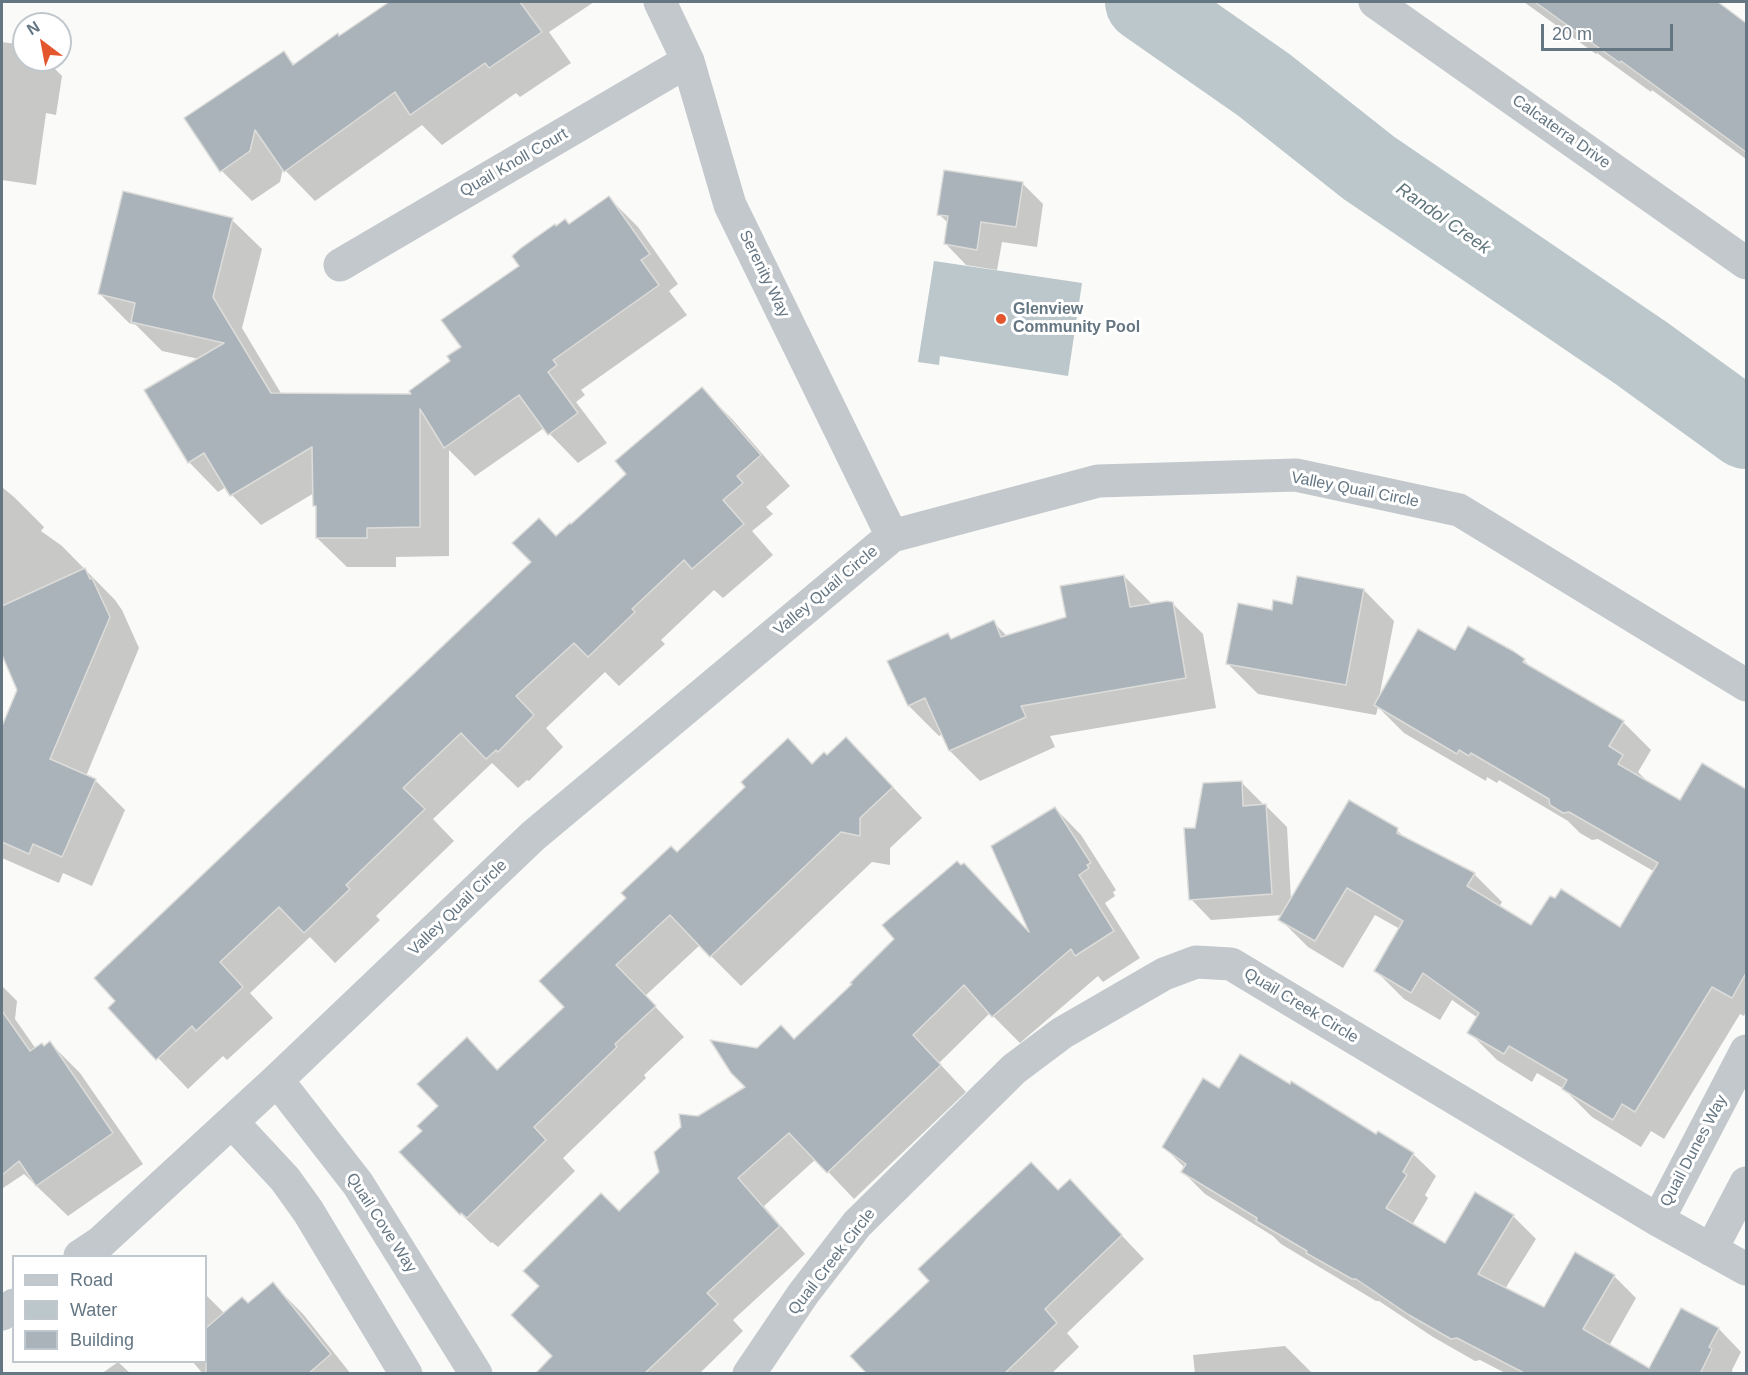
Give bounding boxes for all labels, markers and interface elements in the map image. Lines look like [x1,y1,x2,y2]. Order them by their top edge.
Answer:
north arrow [12,12,72,72]
scale bar [1544,12,1676,50]
text: N [24,18,43,38]
text: 20 m [1552,24,1592,44]
street label: Calcaterra Drive [1508,91,1614,173]
street label: Quail Knoll Court [457,124,571,202]
water label: Randol Creek [1392,179,1494,259]
street label: Serenity Way [735,227,793,321]
place label: Glenview Community Pool [1013,300,1140,338]
marker: Glenview Community Pool [994,312,1008,326]
street label: Valley Quail Circle [1290,468,1420,512]
street label: Valley Quail Circle [770,542,882,640]
street label: Valley Quail Circle [405,856,511,960]
street label: Quail Creek Circle [1240,964,1362,1048]
street label: Quail Dunes Way [1656,1092,1732,1210]
street label: Quail Cove Way [342,1170,420,1276]
street label: Quail Creek Circle [784,1205,880,1319]
legend [12,1255,207,1363]
text: Road [70,1270,113,1290]
text: Water [70,1300,117,1320]
text: Building [70,1330,134,1350]

